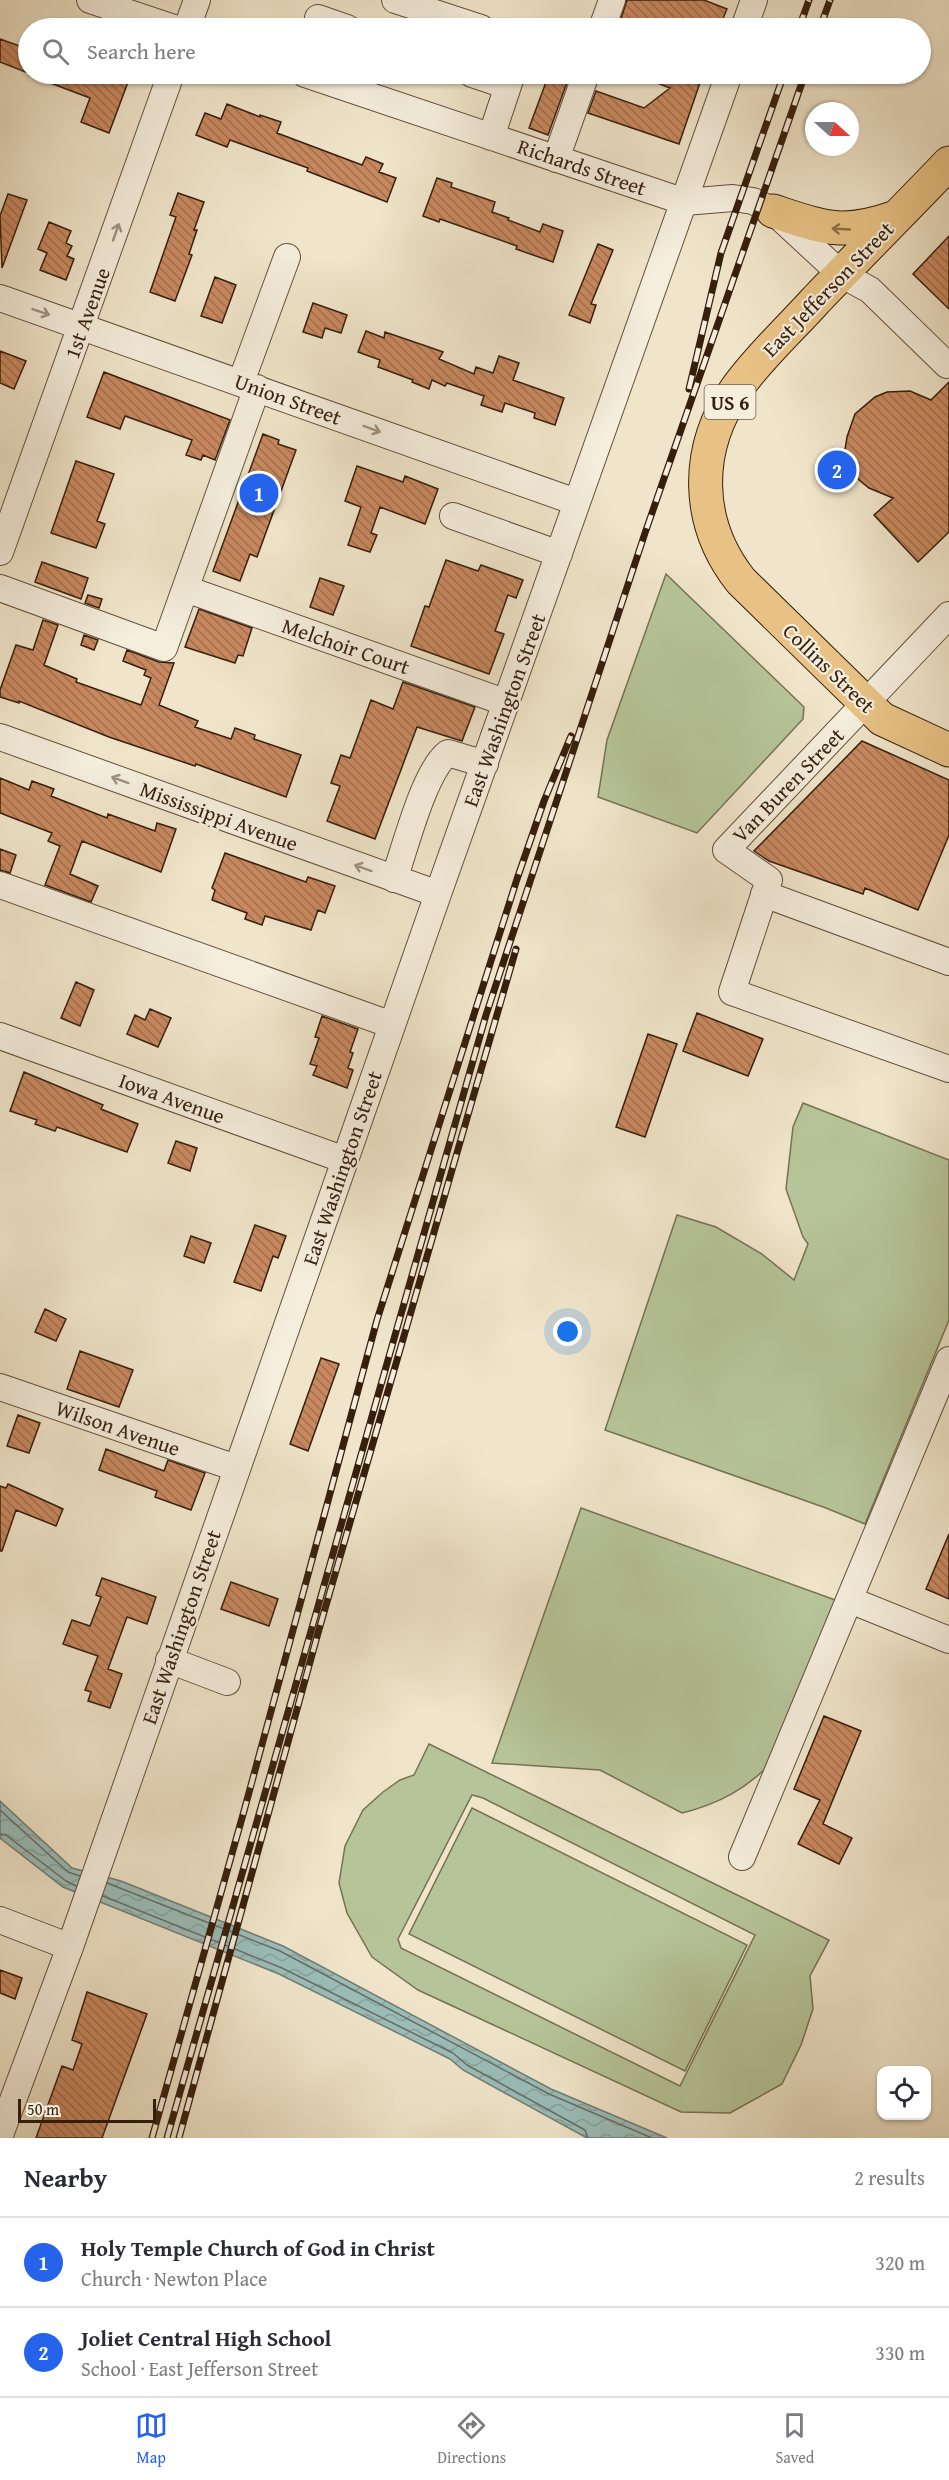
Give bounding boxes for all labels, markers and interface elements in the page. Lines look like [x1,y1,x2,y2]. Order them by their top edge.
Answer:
search box [18,18,931,84]
icon: search [39,35,72,68]
text: Search here [87,35,196,67]
north arrow [805,102,859,156]
street label: Richards Street [513,130,651,204]
street label: East Jefferson Street [755,214,901,364]
one-way arrow [111,223,122,242]
one-way arrow [831,223,851,234]
street label: 1st Avenue [56,263,118,363]
one-way arrow [31,308,50,319]
street label: Union Street [230,365,346,433]
road number: US 6 [704,385,756,419]
one-way arrow [362,425,381,436]
pin: 2 [818,448,856,492]
pin: 1 [240,470,278,516]
street label: East Washington Street [455,608,554,811]
street label: Melchoir Court [278,610,415,683]
street label: Collins Street [776,616,883,720]
street label: Van Buren Street [725,720,852,850]
street label: Mississippi Avenue [136,773,302,859]
one-way arrow [111,774,130,785]
one-way arrow [354,861,373,872]
street label: Iowa Avenue [115,1065,229,1132]
street label: East Washington Street [294,1066,390,1269]
your location [553,1317,582,1346]
street label: Wilson Avenue [52,1392,184,1464]
street label: East Washington Street [133,1525,229,1728]
map controls [877,2066,931,2120]
button: locate [877,2066,931,2120]
scale bar [18,2096,156,2124]
text: 50 m [27,2097,59,2121]
text: Nearby [24,2158,107,2197]
text: 2 results [854,2163,925,2192]
text: Holy Temple Church of God in Christ [81,2232,435,2264]
text: 1 [38,2248,49,2277]
text: 320 m [875,2248,925,2277]
text: Church · Newton Place [81,2264,267,2293]
text: Joliet Central High School [81,2322,331,2354]
text: 2 [38,2338,49,2367]
text: 330 m [875,2338,925,2367]
text: School · East Jefferson Street [81,2354,318,2383]
tab: Map [135,2409,168,2469]
tab: Directions [437,2409,506,2469]
tab: Saved [775,2409,814,2469]

